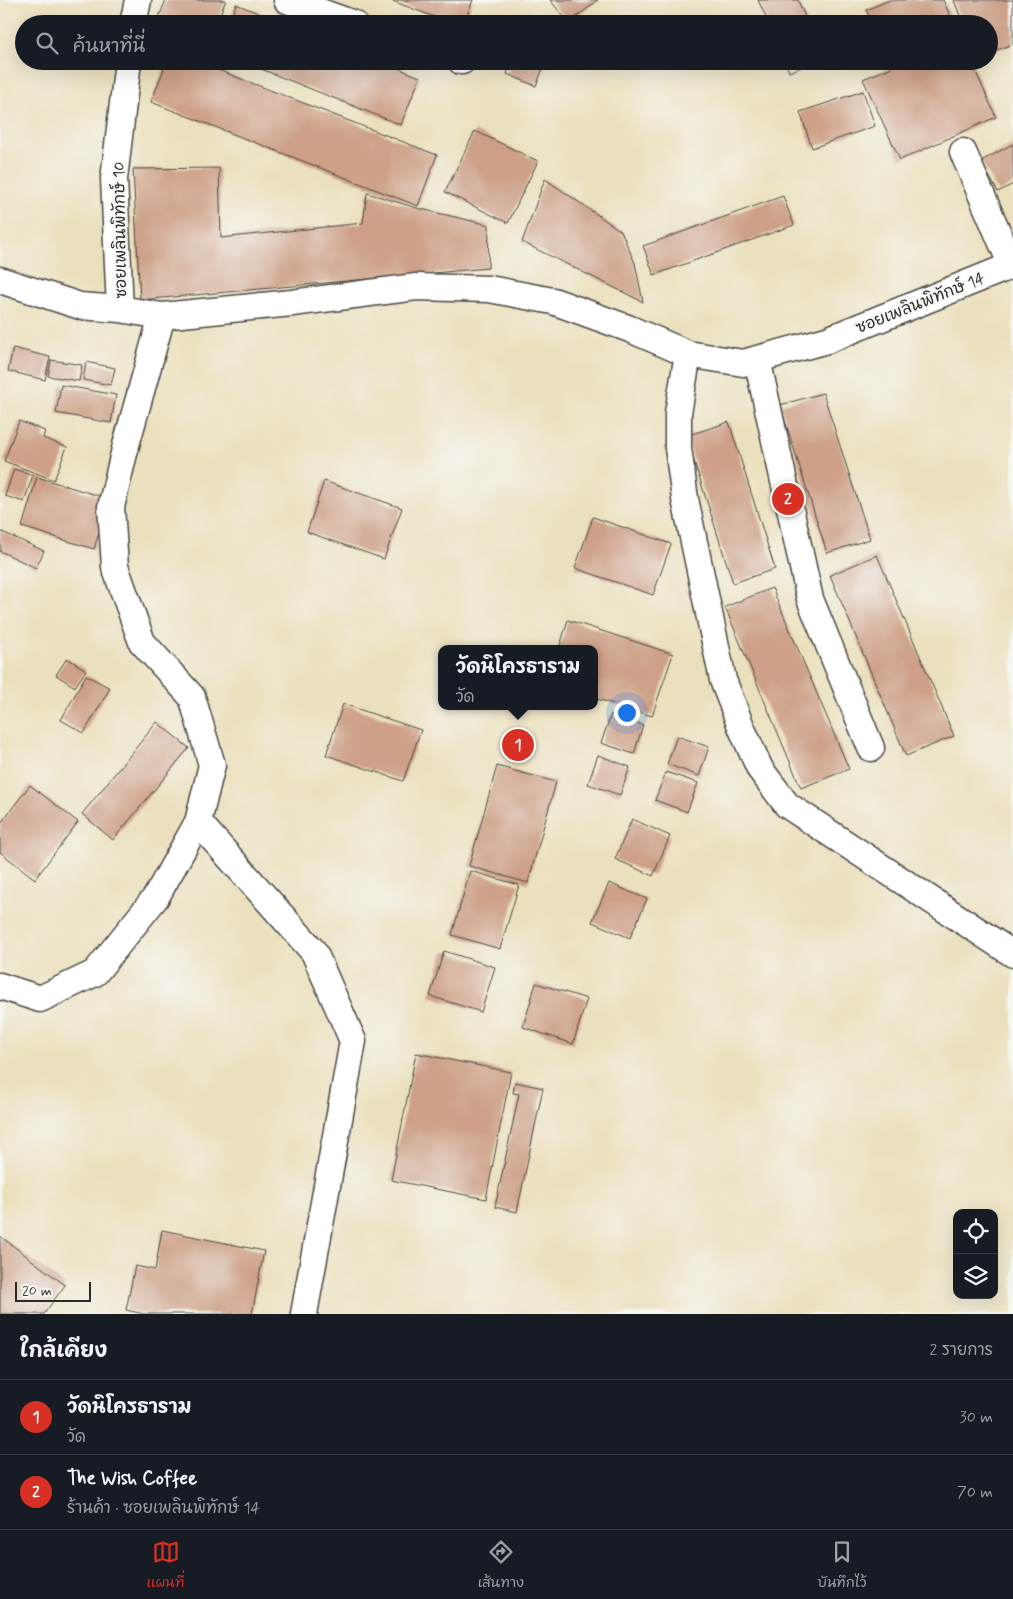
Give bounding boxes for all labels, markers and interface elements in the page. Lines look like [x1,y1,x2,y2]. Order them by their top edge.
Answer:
search box [15,15,998,70]
icon: search [33,29,61,57]
text: ค้นหาที่นี่ [73,34,145,59]
street label: ซอยเพลินพิทักษ์ 10 [107,161,132,299]
street label: ซอยเพลินพิทักษ์ 14 [852,266,988,339]
pin: 2 [772,480,804,518]
popup [438,645,598,710]
text: วัดนิโครธาราม [456,655,580,680]
text: วัด [456,687,475,708]
your location [614,700,640,726]
pin: 1 [502,726,534,764]
map controls [953,1209,998,1299]
button: locate [953,1209,998,1254]
button: layers [953,1254,998,1299]
scale bar [15,1279,91,1302]
text: 20 m [22,1282,52,1300]
text: ใกล้เคียง [20,1337,107,1365]
text: 2 รายการ [930,1340,993,1361]
text: วัดนิโครธาราม [67,1395,191,1420]
text: 1 [32,1407,40,1428]
text: 30 m [960,1407,993,1428]
text: วัด [67,1427,86,1448]
text: The Wish Coffee [67,1466,197,1491]
text: 2 [32,1482,40,1503]
text: 70 m [957,1482,993,1503]
text: ร้านค้า · ซอยเพลินพิทักษ์ 14 [67,1498,260,1519]
tab: แผนที่ [147,1538,184,1592]
tab: เส้นทาง [478,1538,524,1592]
tab: บันทึกไว้ [817,1538,866,1592]

